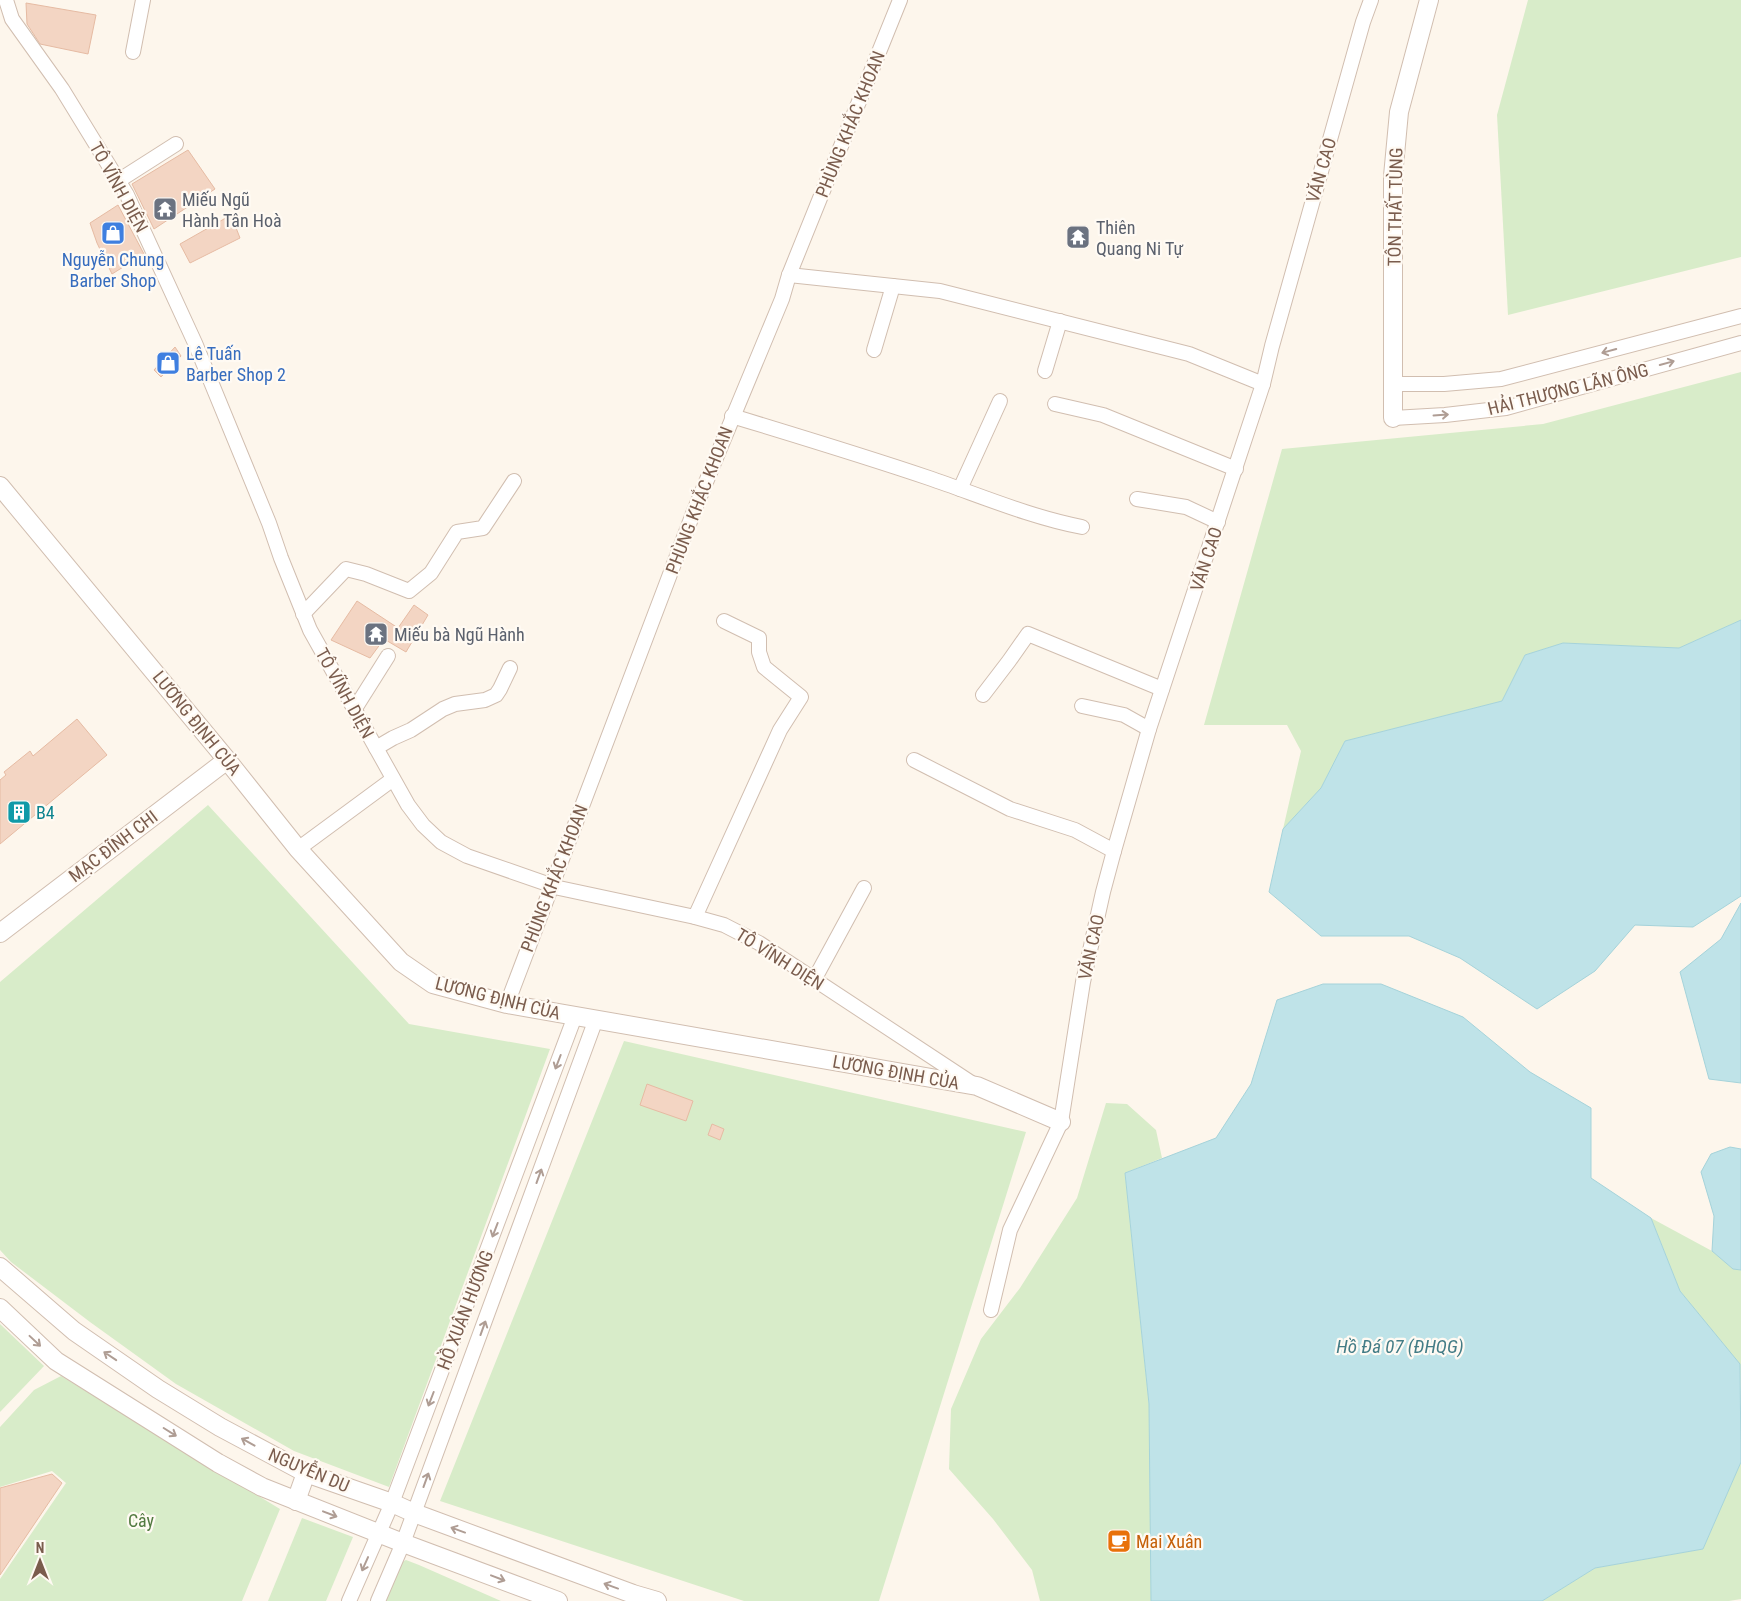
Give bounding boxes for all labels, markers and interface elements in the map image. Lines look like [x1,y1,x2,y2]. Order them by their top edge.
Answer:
street label: PHÙNG KHẮC KHOAN [810,47,889,200]
street label: VĂN CAO [1302,135,1340,205]
street label: TÔ VĨNH DIỆN [86,138,152,236]
street label: TÔN THẤT TÙNG [1382,147,1407,267]
place label: Miếu Ngũ Hành Tân Hoà [182,189,282,231]
temple icon: Miếu Ngũ Hành Tân Hoà [152,196,178,222]
place label: Thiên Quang Ni Tự [1096,217,1183,259]
shop icon: Nguyễn Chung Barber Shop [100,220,126,246]
temple icon: Thiên Quang Ni Tự [1065,224,1091,250]
place label: Nguyễn Chung Barber Shop [62,249,164,291]
place label: Lê Tuấn Barber Shop 2 [186,343,286,385]
one-way arrow [1602,347,1618,356]
shop icon: Lê Tuấn Barber Shop 2 [155,350,181,376]
street label: HẢI THƯỢNG LÃN ÔNG [1485,358,1651,419]
one-way arrow [1659,358,1675,368]
one-way arrow [1433,411,1449,420]
street label: PHÙNG KHẮC KHOAN [660,423,737,577]
street label: VĂN CAO [1186,524,1226,594]
temple icon: Miếu bà Ngũ Hành [363,621,389,647]
place label: Miếu bà Ngũ Hành [394,624,525,645]
street label: TÔ VĨNH DIỆN [312,644,378,742]
street label: LƯƠNG ĐỊNH CỦA [149,666,247,780]
building icon: B4 [6,799,32,825]
street label: PHÙNG KHẮC KHOAN [515,801,592,955]
place label: B4 [36,802,55,823]
street label: MẠC ĐĨNH CHI [64,806,162,886]
street label: VĂN CAO [1074,912,1108,982]
street label: TÔ VĨNH DIỆN [732,924,828,994]
street label: LƯƠNG ĐỊNH CỦA [433,971,564,1024]
street label: LƯƠNG ĐỊNH CỦA [831,1050,962,1094]
one-way arrow [553,1053,562,1069]
one-way arrow [535,1169,544,1184]
one-way arrow [490,1222,499,1237]
street label: HỒ XUÂN HƯƠNG [431,1247,497,1373]
one-way arrow [478,1321,488,1336]
one-way arrow [29,1335,42,1347]
water label: Hồ Đá 07 (ĐHQG) [1336,1335,1464,1358]
one-way arrow [103,1351,117,1361]
one-way arrow [426,1390,435,1406]
one-way arrow [162,1428,176,1438]
one-way arrow [240,1437,255,1447]
street label: NGUYỄN DU [265,1443,353,1496]
one-way arrow [422,1473,431,1489]
park label: Cây [128,1510,155,1531]
one-way arrow [321,1510,337,1519]
one-way arrow [451,1525,467,1534]
cafe icon: Mai Xuân [1106,1528,1132,1554]
place label: Mai Xuân [1136,1531,1202,1552]
north arrow [15,1536,65,1586]
text: N [36,1540,44,1556]
one-way arrow [360,1556,370,1571]
one-way arrow [490,1574,505,1583]
one-way arrow [604,1581,619,1590]

